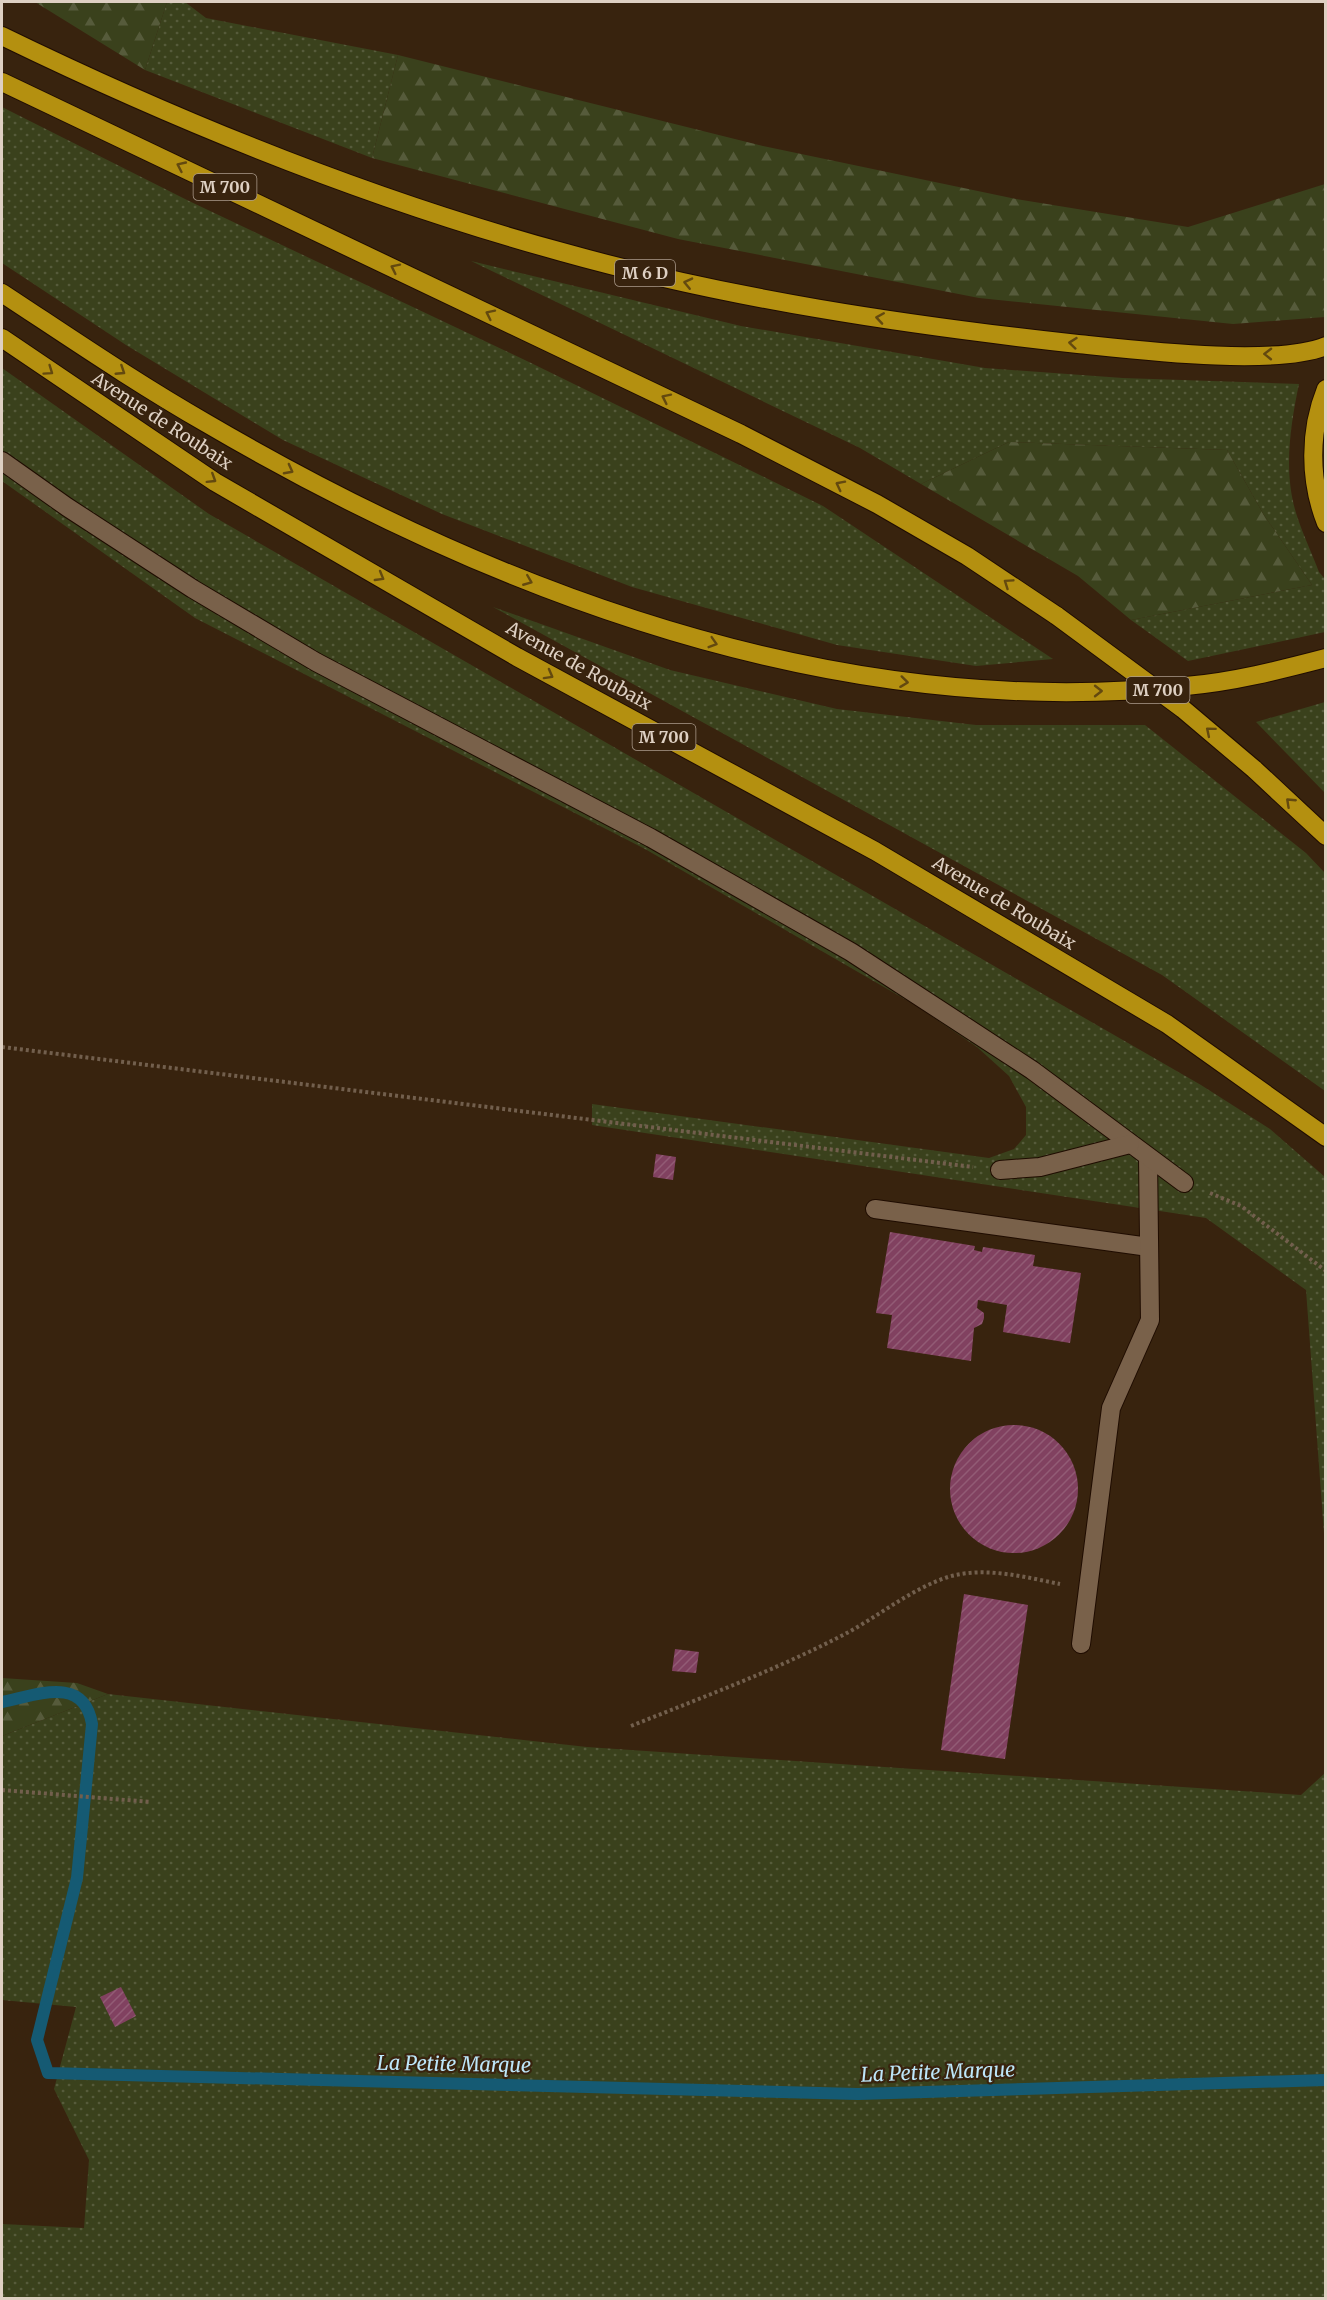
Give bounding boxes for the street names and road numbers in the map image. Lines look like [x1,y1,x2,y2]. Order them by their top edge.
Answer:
road number: M 700 [194,174,256,200]
road number: M 6 D [615,260,675,286]
street label: Avenue de Roubaix [87,366,237,475]
street label: Avenue de Roubaix [501,615,656,715]
road number: M 700 [1126,677,1190,703]
road number: M 700 [632,724,696,750]
street label: Avenue de Roubaix [928,850,1080,955]

